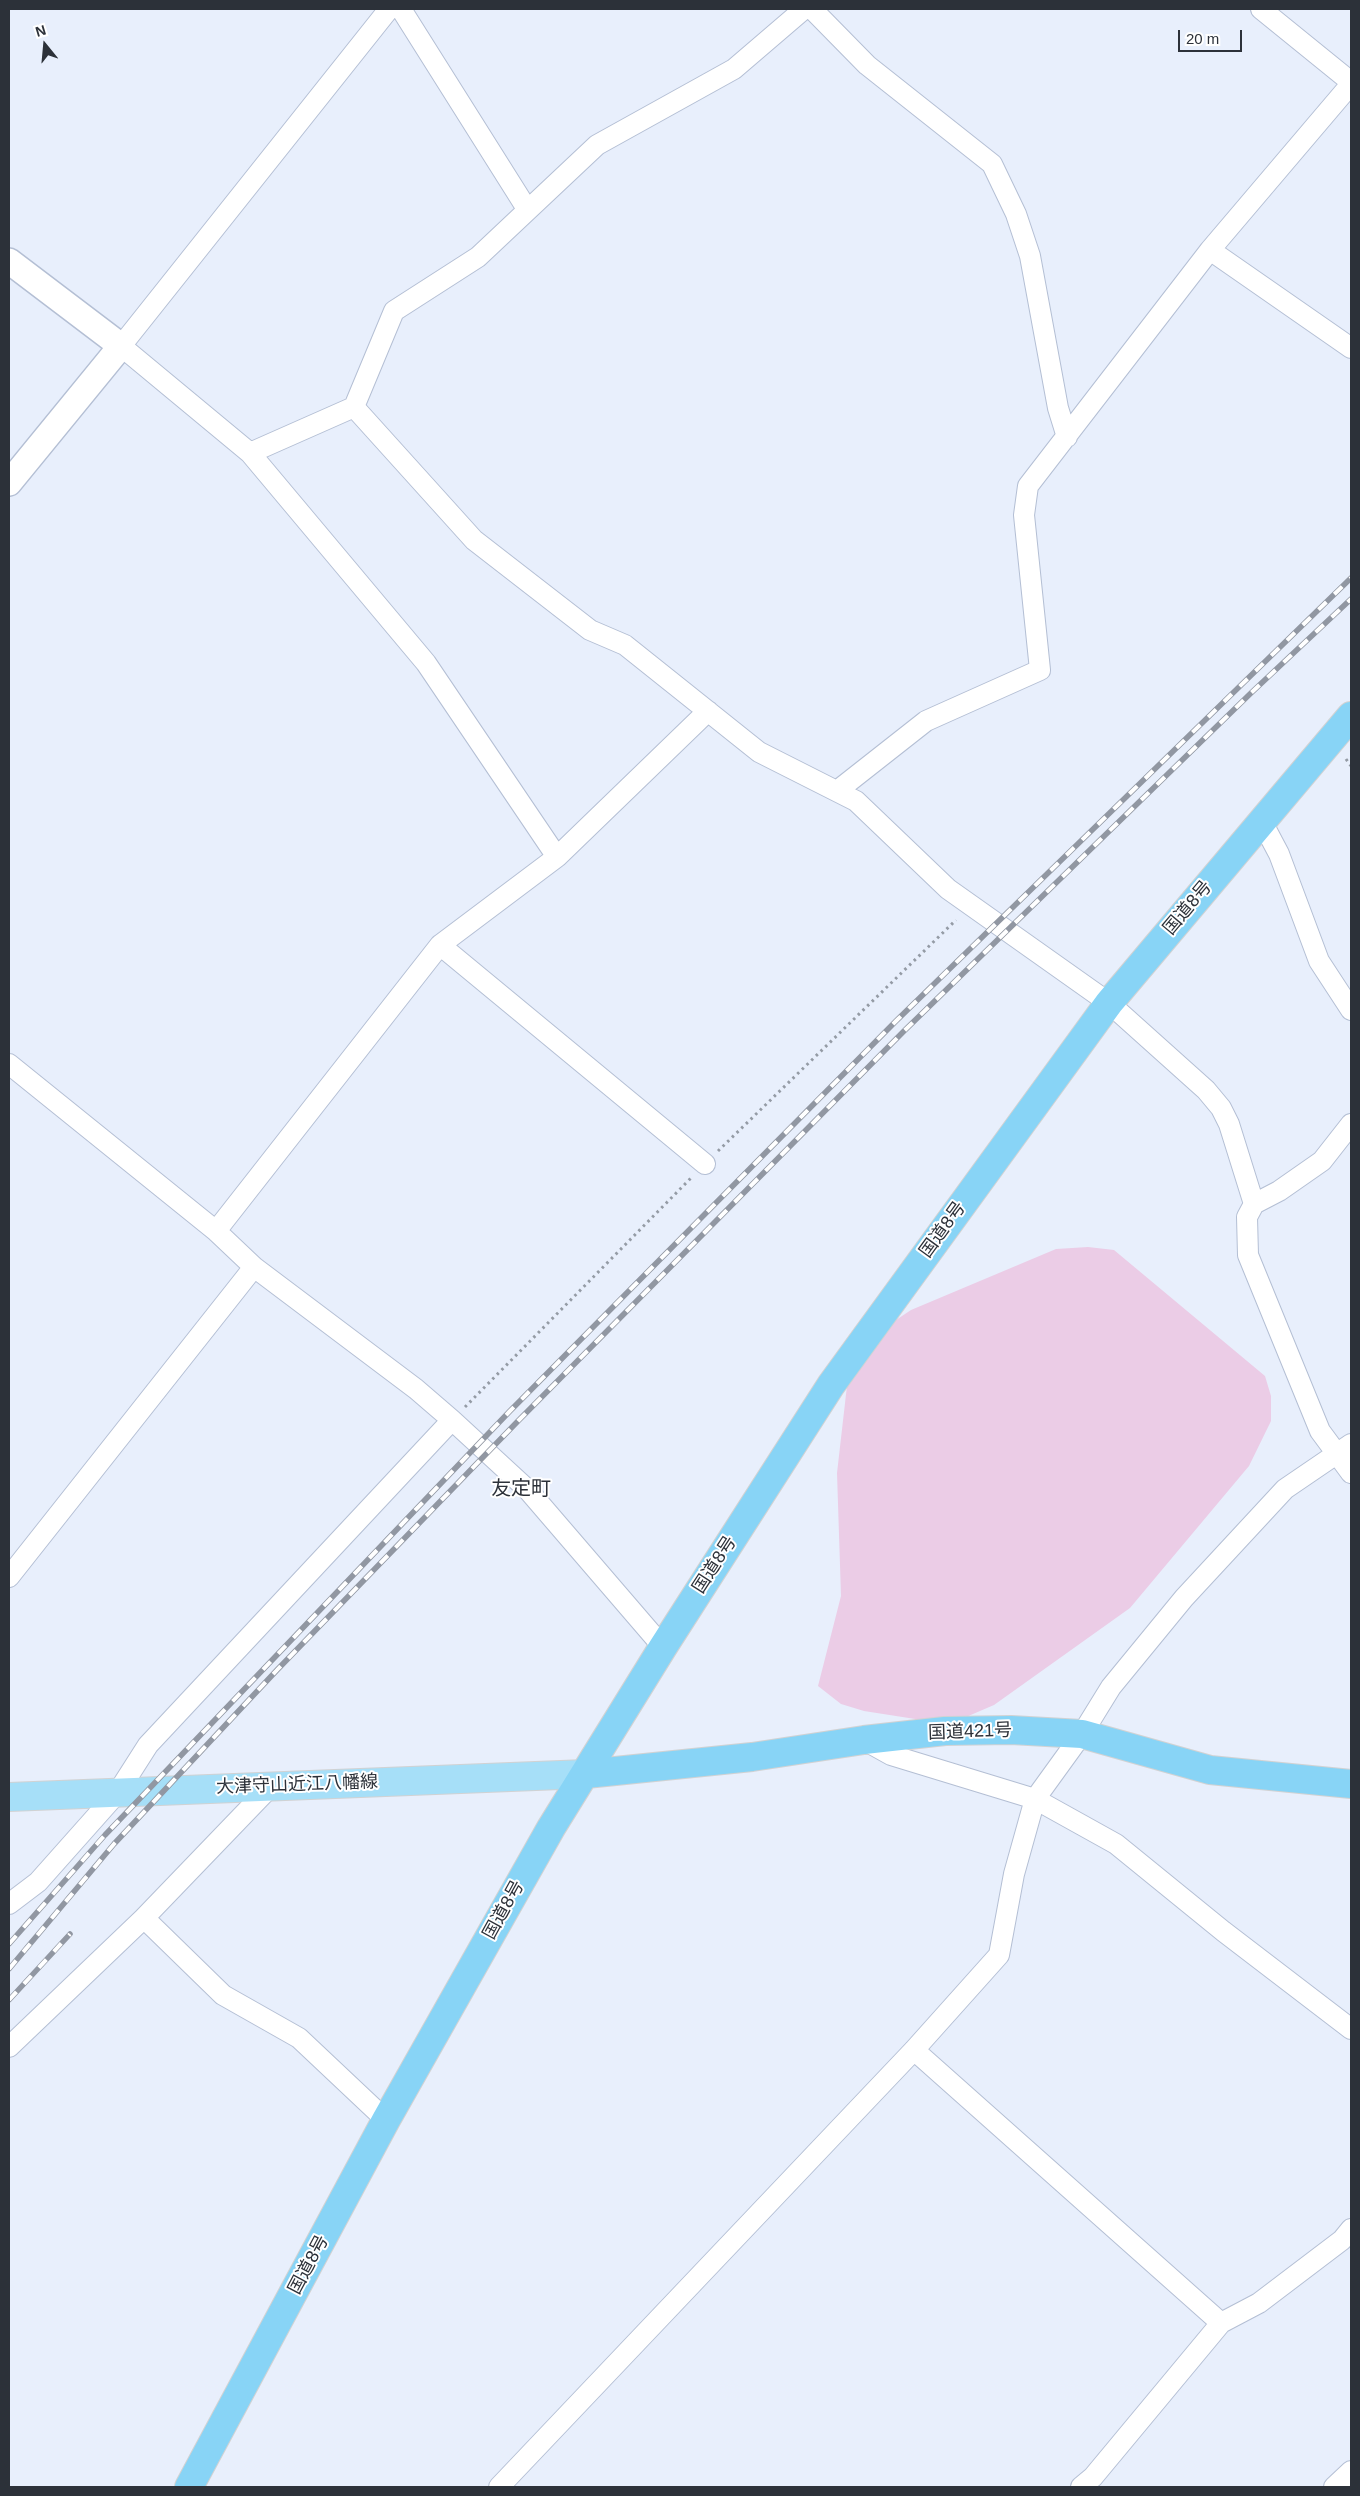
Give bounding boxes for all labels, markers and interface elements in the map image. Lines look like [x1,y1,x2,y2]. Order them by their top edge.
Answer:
north arrow [20,20,70,70]
scale bar [1180,20,1244,52]
text: N [33,22,48,40]
text: 20 m [1186,30,1219,47]
street label: 国道8号 [1159,877,1217,939]
street label: 国道8号 [915,1198,971,1262]
district label: 友定町 [491,1477,551,1501]
street label: 国道8号 [689,1532,741,1598]
street label: 国道421号 [928,1720,1012,1744]
street label: 大津守山近江八幡線 [216,1771,378,1799]
street label: 国道8号 [479,1877,529,1943]
street label: 国道8号 [284,2232,334,2298]

